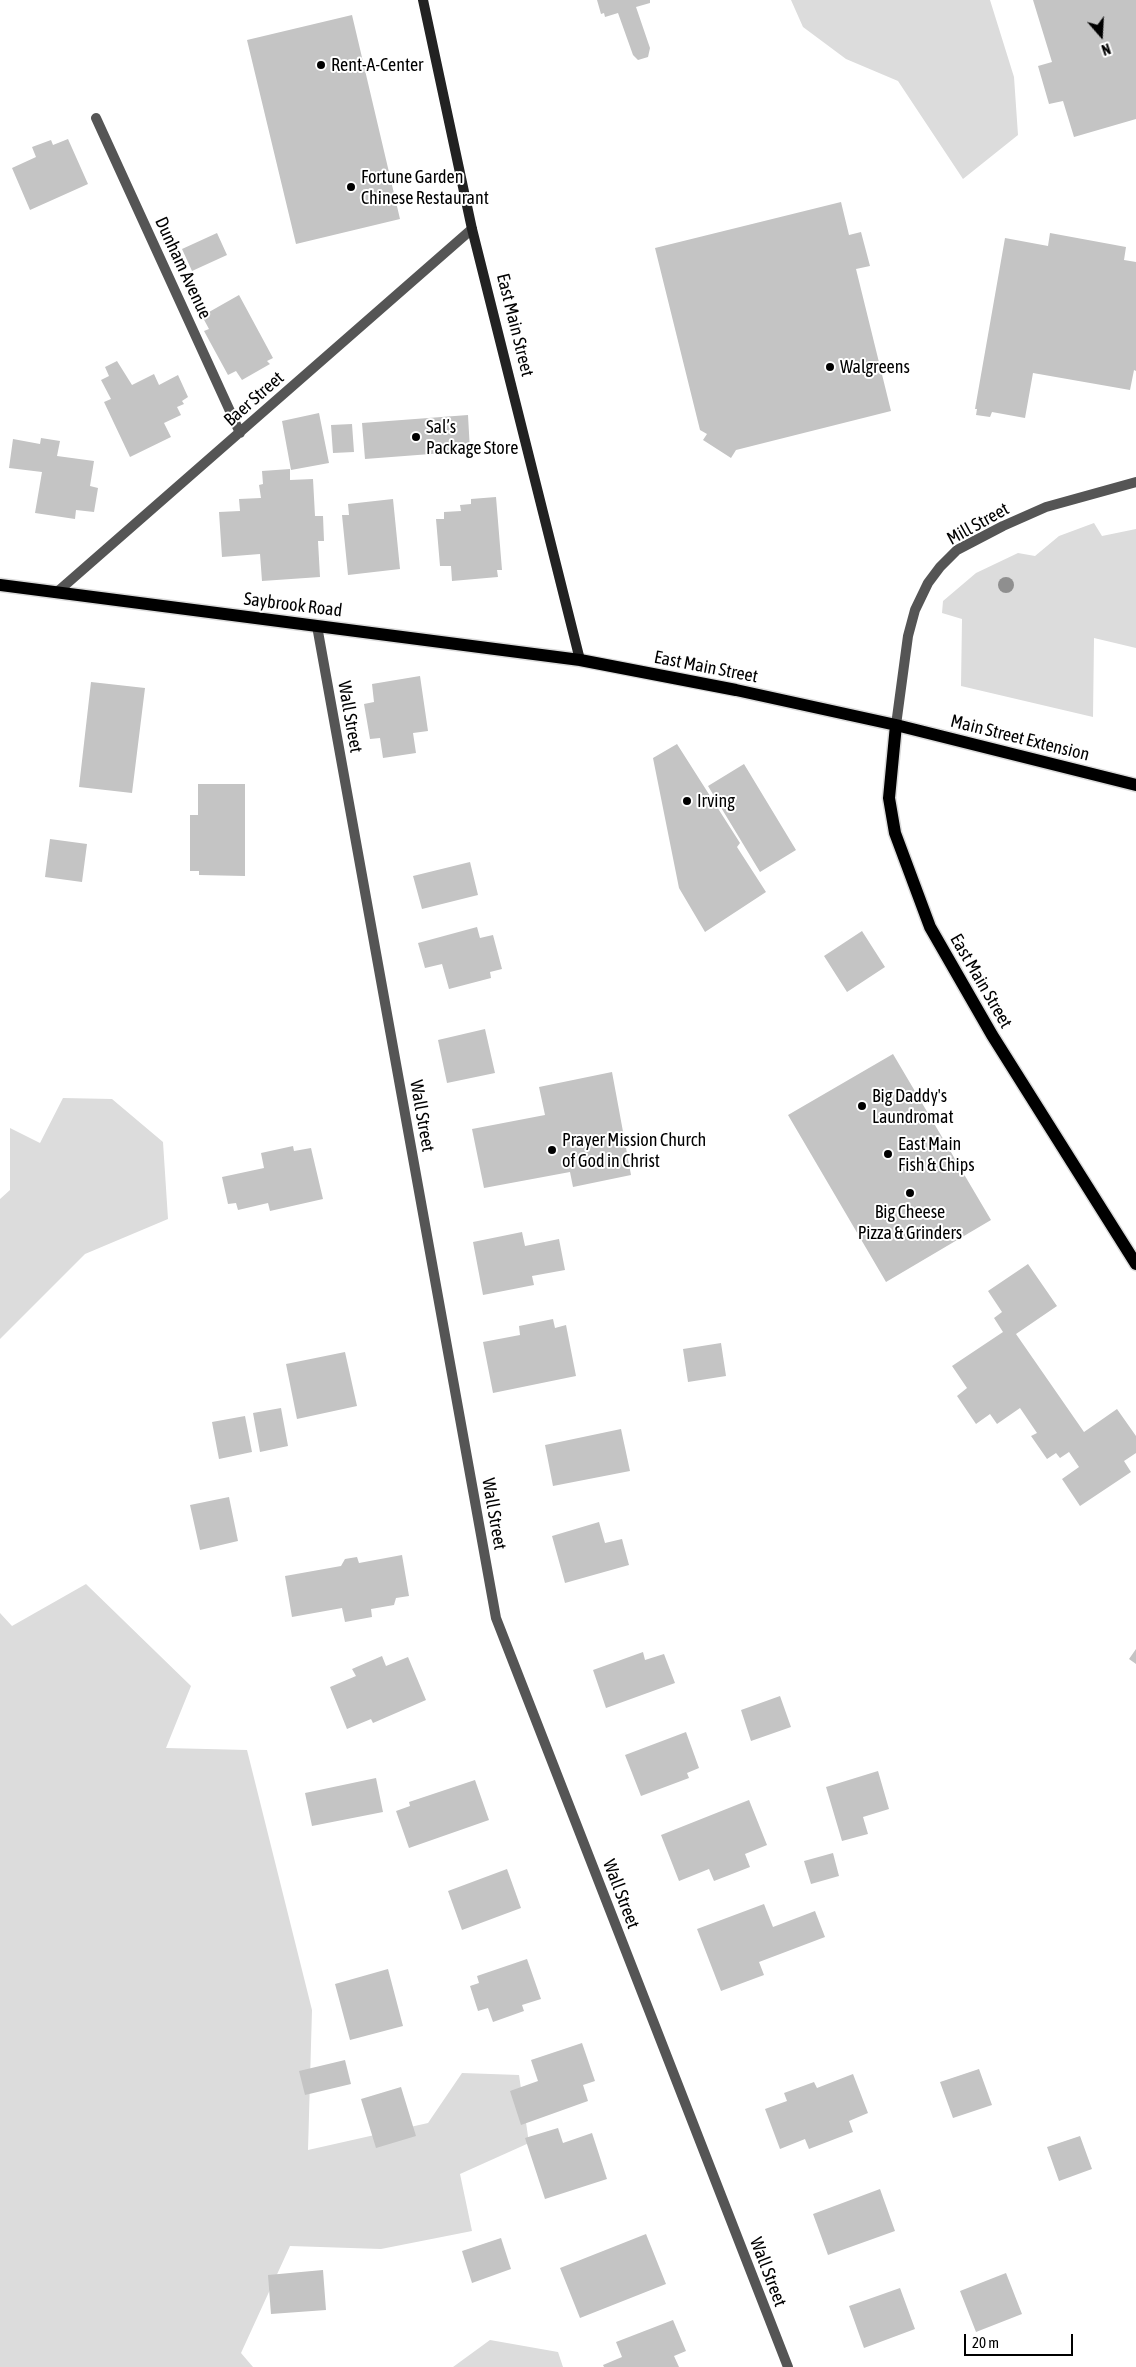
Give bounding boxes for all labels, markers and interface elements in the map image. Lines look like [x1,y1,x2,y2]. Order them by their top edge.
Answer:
north arrow [1076,10,1126,60]
text: N [1099,40,1112,58]
place label: Rent-A-Center [331,54,423,76]
marker: Rent-A-Center [315,59,327,71]
place label: Fortune Garden Chinese Restaurant [361,166,489,208]
marker: Fortune Garden Chinese Restaurant [345,181,357,193]
street label: Dunham Avenue [150,214,216,322]
street label: East Main Street [492,271,538,379]
place label: Walgreens [840,356,910,378]
marker: Walgreens [824,361,836,373]
street label: Baer Street [220,367,288,431]
place label: Sal’s Package Store [426,416,518,458]
marker: Sal’s Package Store [410,431,422,443]
street label: Mill Street [943,498,1013,550]
street label: Saybrook Road [243,588,343,622]
street label: East Main Street [652,646,760,688]
street label: Wall Street [333,679,367,755]
street label: Main Street Extension [948,710,1092,766]
place label: Irving [697,790,735,812]
marker: Irving [681,795,693,807]
street label: East Main Street [945,930,1017,1032]
street label: Wall Street [405,1078,439,1154]
place label: Big Daddy's Laundromat [872,1085,954,1128]
marker: Big Daddy's Laundromat [856,1100,868,1112]
place label: Prayer Mission Church of God in Christ [562,1129,706,1172]
place label: East Main Fish & Chips [898,1133,975,1176]
marker: Prayer Mission Church of God in Christ [546,1144,558,1156]
marker: East Main Fish & Chips [882,1148,894,1160]
marker: Big Cheese Pizza & Grinders [904,1187,916,1199]
place label: Big Cheese Pizza & Grinders [858,1201,962,1244]
street label: Wall Street [477,1476,511,1552]
street label: Wall Street [598,1856,644,1932]
street label: Wall Street [745,2234,791,2310]
scale bar [966,2324,1075,2356]
text: 20 m [972,2334,999,2351]

